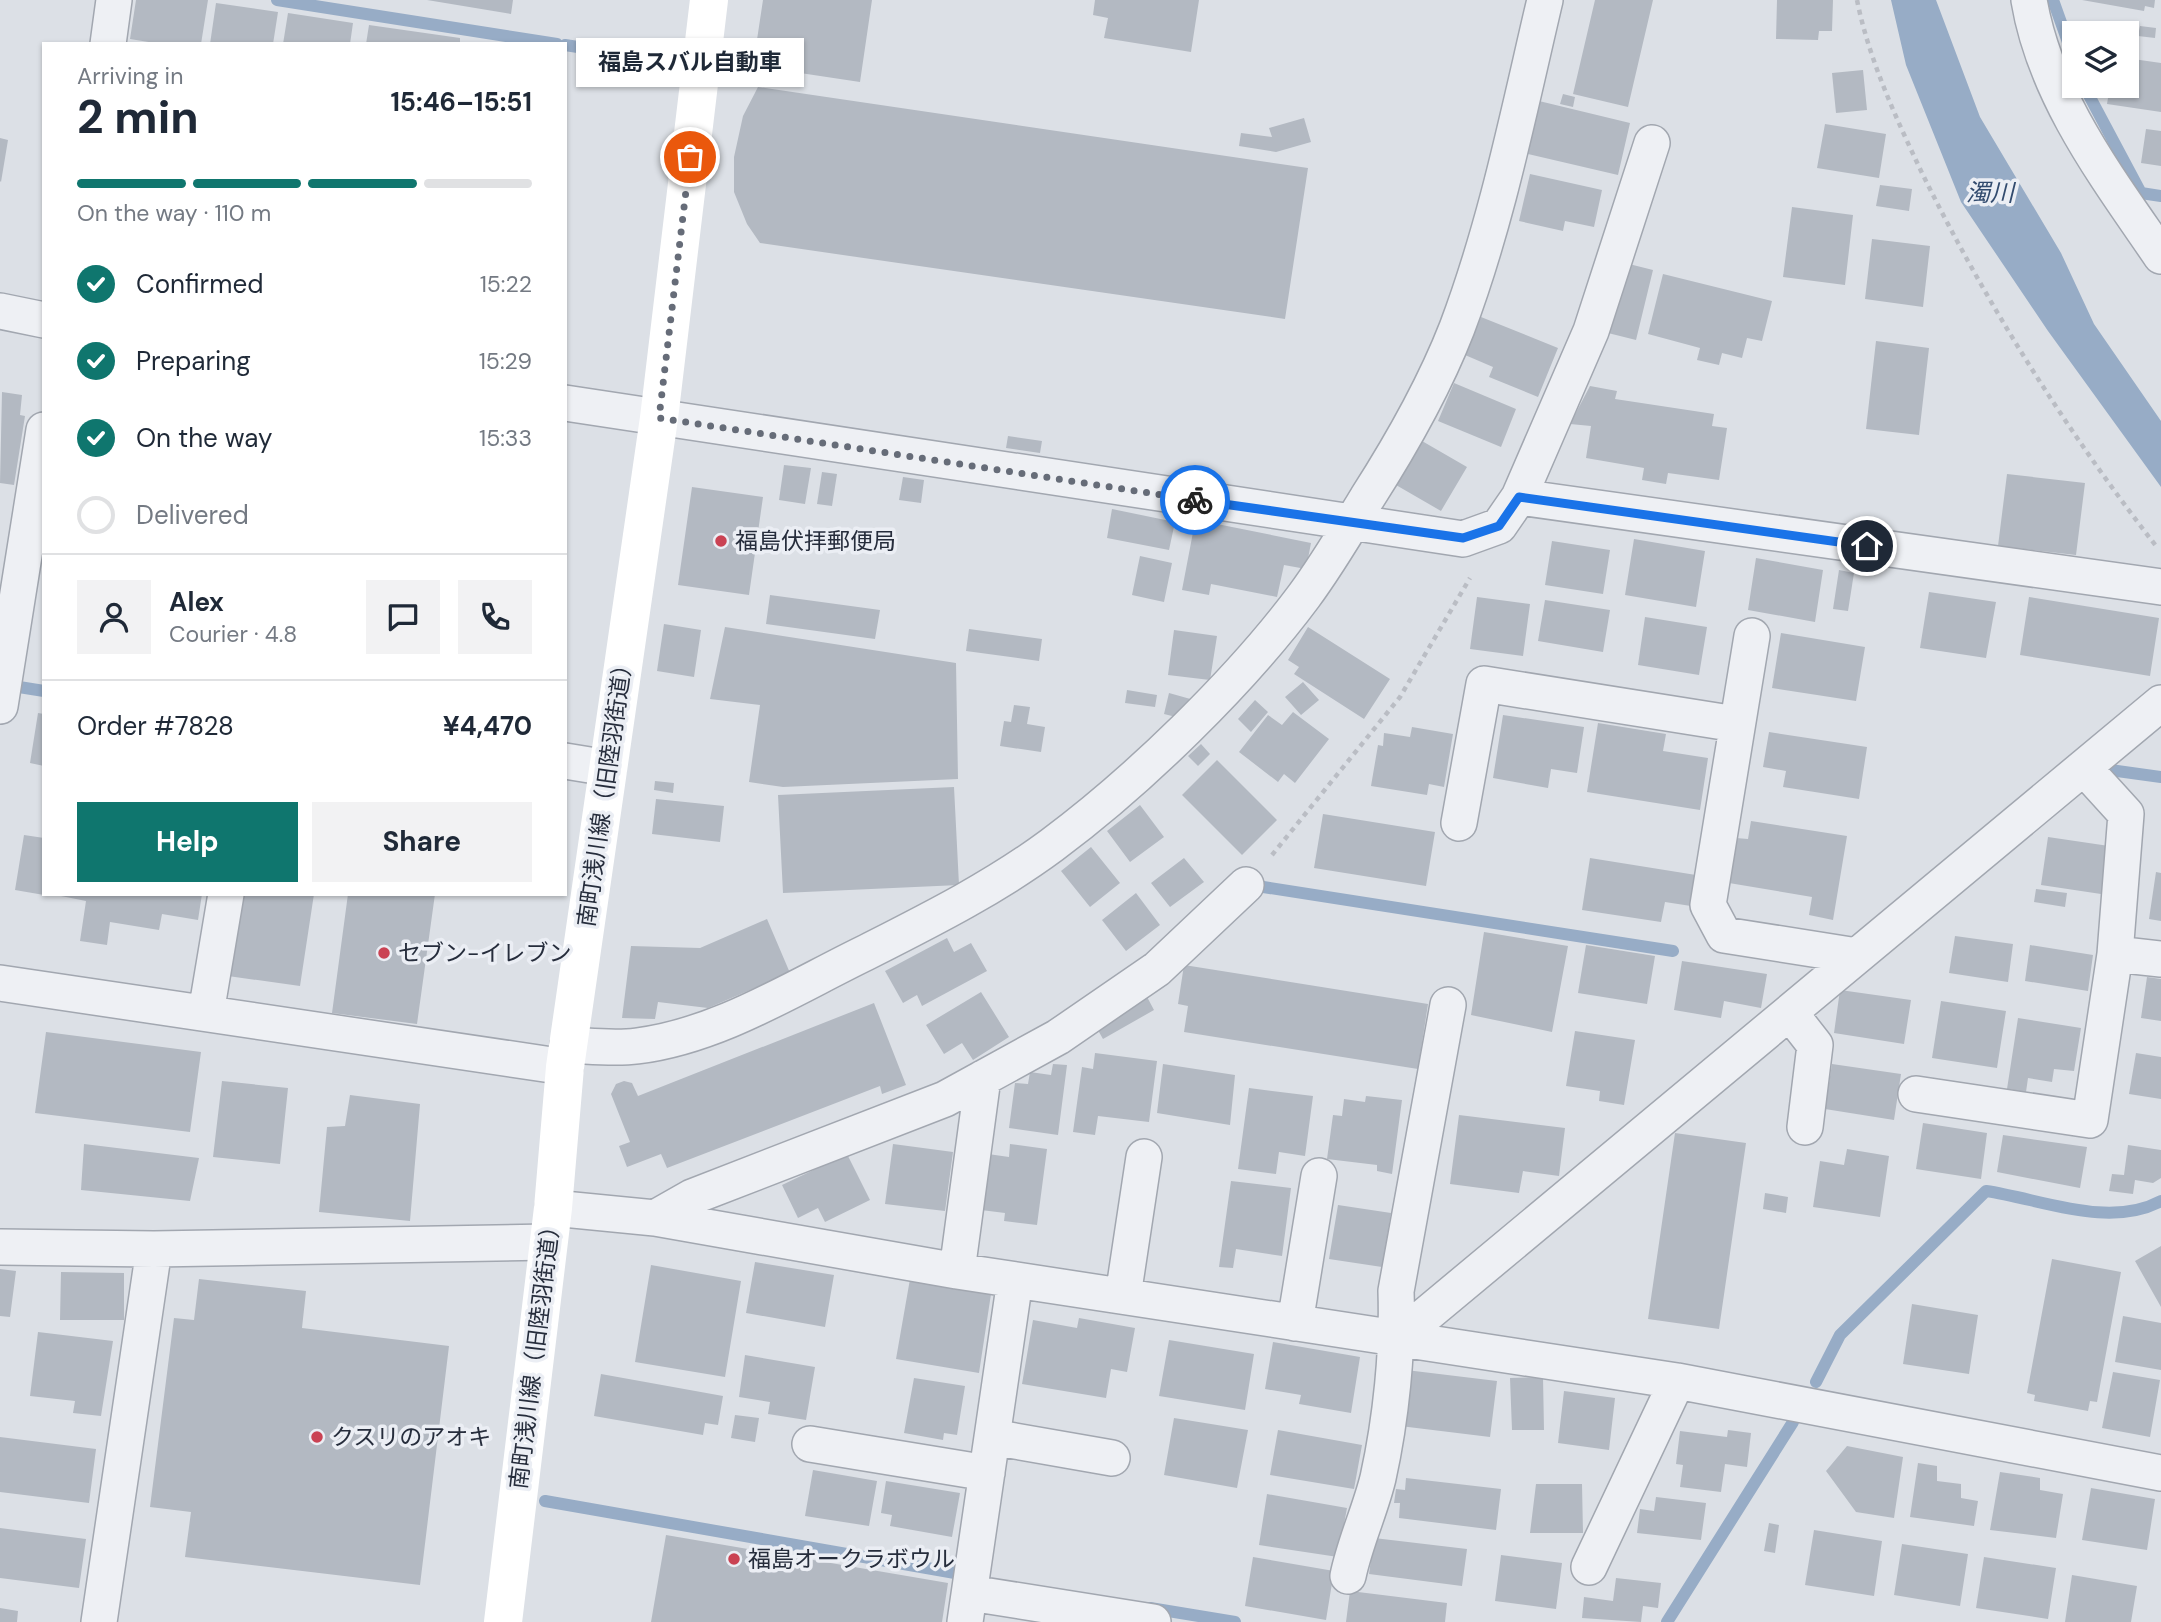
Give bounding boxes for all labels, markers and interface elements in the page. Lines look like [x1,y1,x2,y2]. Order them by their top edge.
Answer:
map controls [2062,21,2139,98]
button: layers [2062,21,2139,98]
callout: 福島スバル自動車 [576,38,804,87]
text: 福島スバル自動車 [598,47,782,77]
text: Arriving in [77,61,183,91]
text: 15:46–15:51 [390,85,532,119]
text: 2 min [77,87,199,147]
pin [660,127,720,187]
icon: bag [671,138,709,176]
water label: 濁川 [1966,177,2017,208]
text: On the way · 110 m [77,198,271,228]
icon: check [77,265,115,303]
text: Confirmed [136,267,263,301]
text: 15:22 [480,269,532,299]
icon: check [77,342,115,380]
text: Preparing [136,344,251,378]
text: 15:29 [479,346,532,376]
icon: check [77,419,115,457]
text: On the way [136,421,272,455]
text: 15:33 [479,423,532,453]
courier [1160,465,1230,535]
icon: bike [1176,481,1214,519]
text: Delivered [136,498,249,532]
pin [1837,516,1897,576]
place label: 福島伏拝郵便局 [735,526,896,556]
icon: home [1848,527,1886,565]
marker: 福島伏拝郵便局 [713,533,729,549]
button: person [77,580,151,654]
button: chat [366,580,440,654]
button: phone [458,580,532,654]
text: Alex [169,585,224,619]
text: Courier · 4.8 [169,619,297,649]
street label: 南町浅川線（旧陸羽街道） [571,651,639,929]
text: Order #7828 [77,709,234,743]
text: ¥4,470 [443,709,532,743]
button: Help [77,802,298,882]
button: Share [312,802,532,882]
place label: セブン-イレブン [398,938,571,968]
marker: セブン-イレブン [376,945,392,961]
street label: 南町浅川線（旧陸羽街道） [503,1213,567,1491]
place label: クスリのアオキ [331,1422,491,1452]
marker: クスリのアオキ [309,1429,325,1445]
place label: 福島オークラボウル [748,1544,955,1574]
marker: 福島オークラボウル [726,1551,742,1567]

